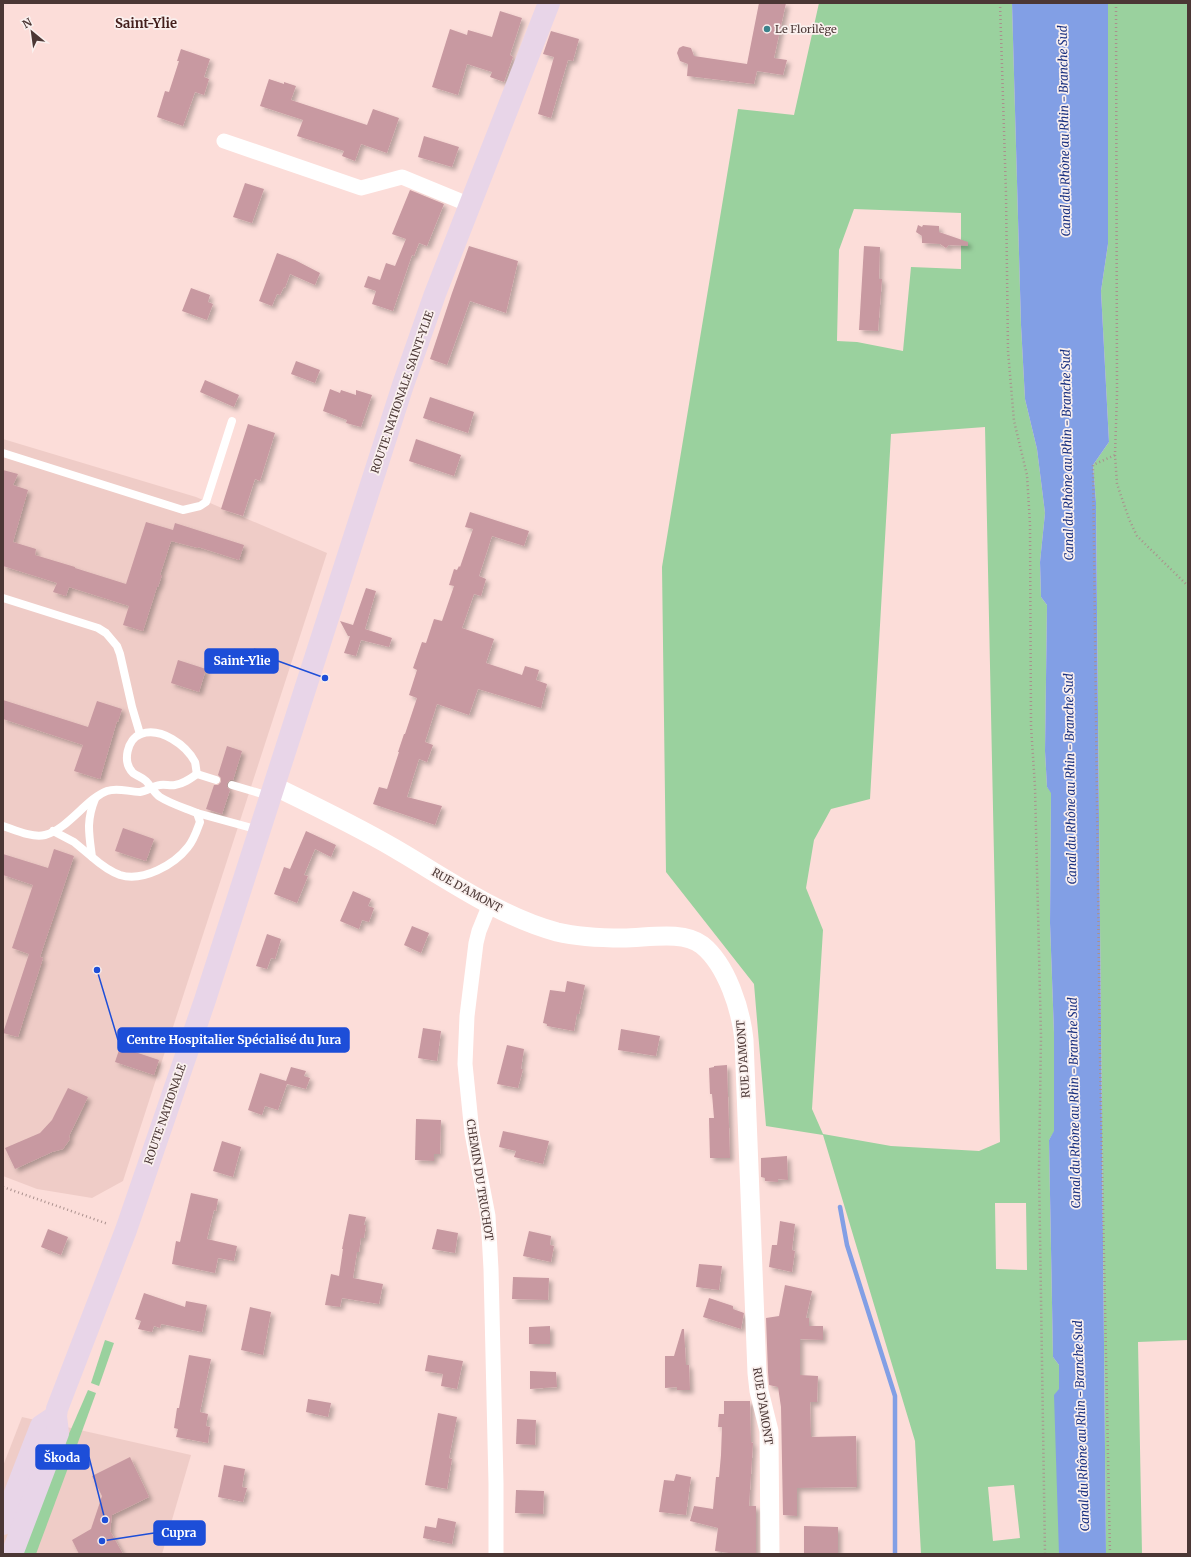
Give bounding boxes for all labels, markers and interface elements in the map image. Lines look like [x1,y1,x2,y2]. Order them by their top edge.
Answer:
north arrow [12,12,52,52]
text: N [20,15,35,31]
district label: Saint-Ylie [115,15,177,32]
place label: Le Florilège [775,22,837,36]
marker: Le Florilège [762,24,772,34]
water label: Canal du Rhône au Rhin - Branche Sud [1055,25,1073,237]
street label: ROUTE NATIONALE SAINT-YLIE [367,309,437,475]
water label: Canal du Rhône au Rhin - Branche Sud [1058,349,1076,561]
callout: Saint-Ylie [205,649,278,673]
text: Saint-Ylie [213,653,271,668]
water label: Canal du Rhône au Rhin - Branche Sud [1061,673,1079,885]
street label: RUE D'AMONT [429,865,505,915]
water label: Canal du Rhône au Rhin - Branche Sud [1065,997,1083,1209]
street label: RUE D'AMONT [733,1019,753,1098]
callout: Centre Hospitalier Spécialisé du Jura [118,1028,349,1052]
text: Centre Hospitalier Spécialisé du Jura [127,1032,342,1047]
street label: ROUTE NATIONALE [141,1062,189,1166]
street label: CHEMIN DU TRUCHOT [463,1118,497,1242]
water label: Canal du Rhône au Rhin - Branche Sud [1070,1320,1092,1532]
street label: RUE D'AMONT [750,1366,776,1446]
callout: Škoda [36,1445,89,1469]
text: Škoda [44,1449,80,1465]
callout: Cupra [154,1521,205,1545]
text: Cupra [161,1525,197,1540]

